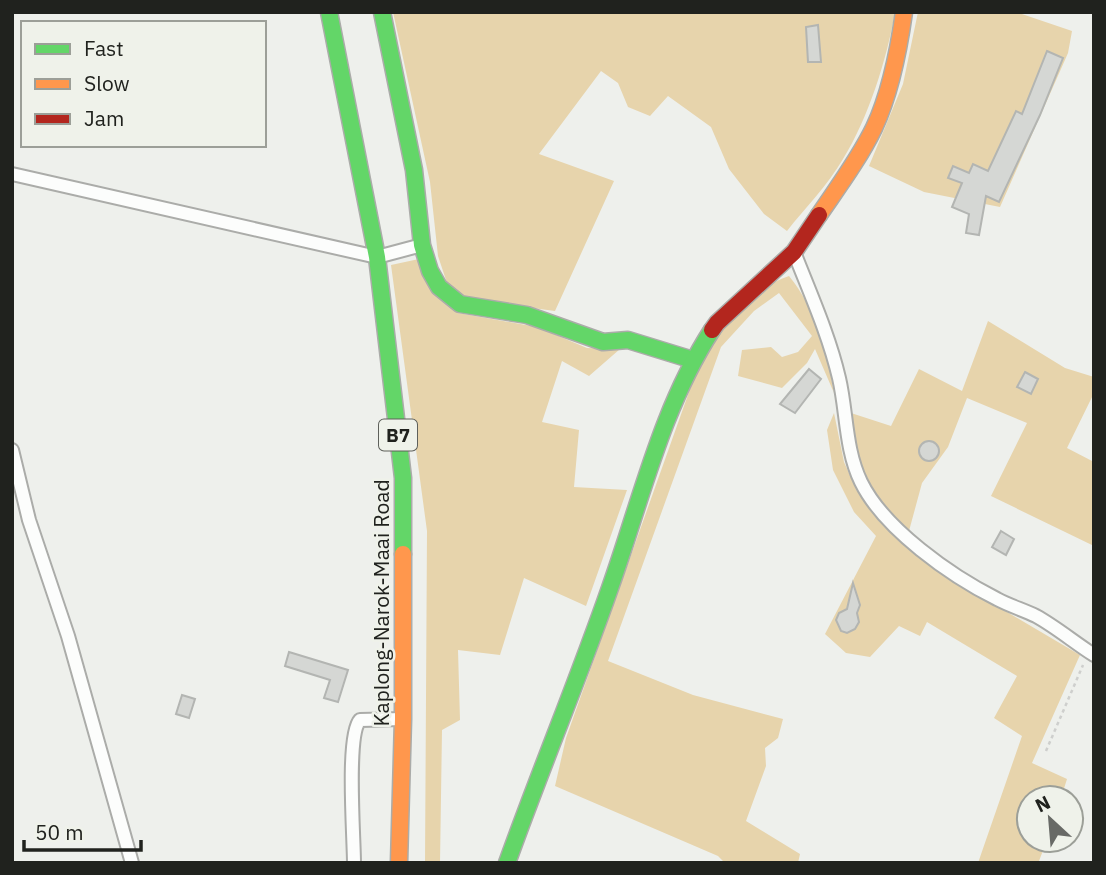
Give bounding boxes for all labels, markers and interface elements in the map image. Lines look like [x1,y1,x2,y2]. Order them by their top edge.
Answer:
legend [21,21,266,147]
text: Fast [84,34,124,62]
text: Slow [84,69,130,97]
text: Jam [84,104,124,132]
road number: B7 [379,420,417,450]
street label: Kaplong-Narok-Maai Road [367,479,395,727]
north arrow [1015,784,1085,854]
text: N [1031,790,1054,818]
scale bar [24,808,142,852]
text: 50 m [35,818,84,846]

